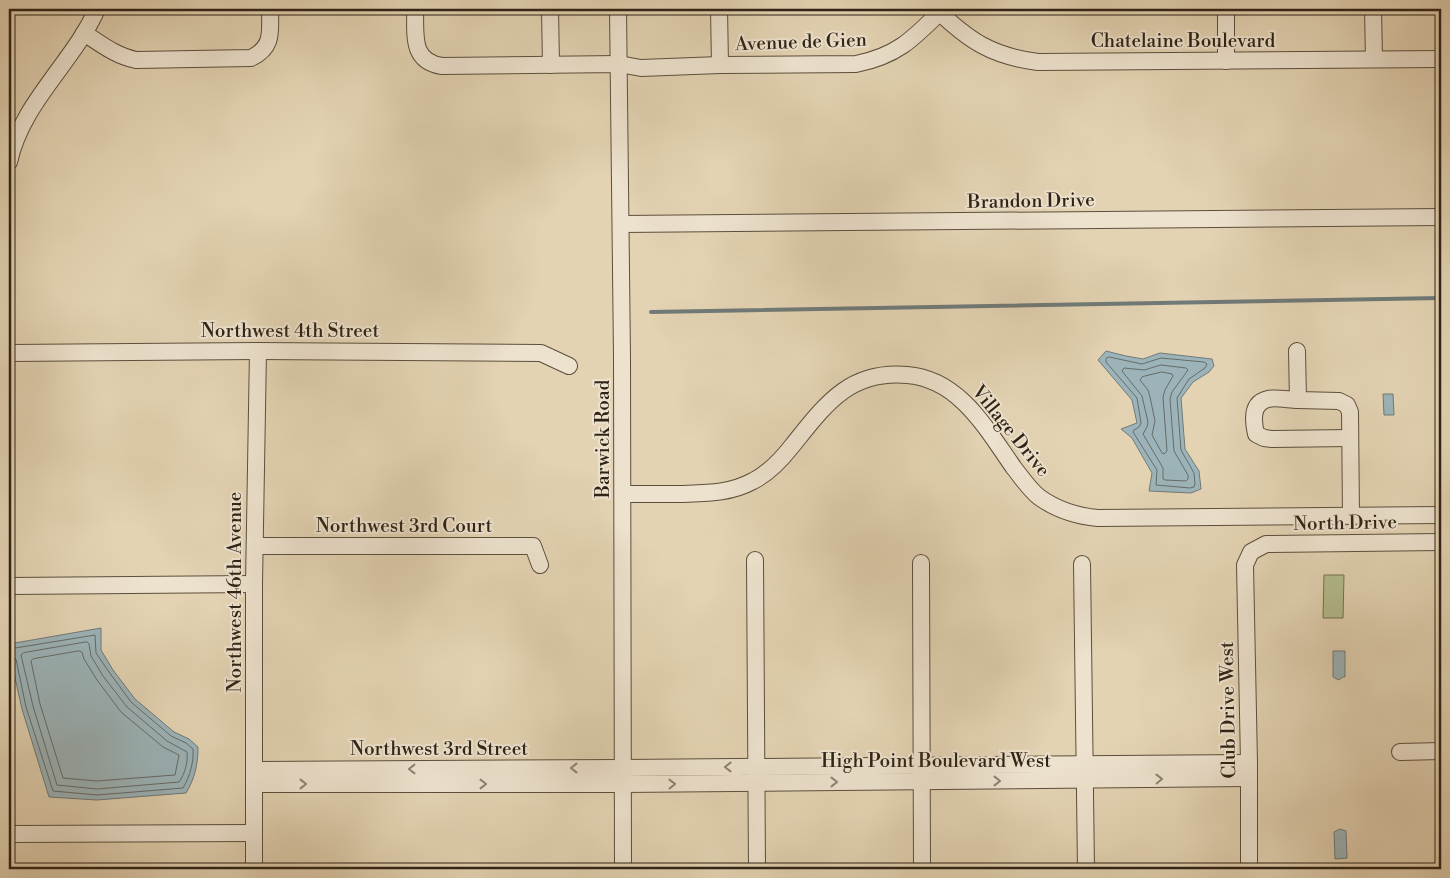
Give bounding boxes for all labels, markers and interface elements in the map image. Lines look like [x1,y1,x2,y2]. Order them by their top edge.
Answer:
street label: Avenue de Gien [734,28,867,56]
street label: Chatelaine Boulevard [1091,29,1275,53]
street label: Brandon Drive [966,188,1095,214]
street label: Northwest 4th Street [201,319,379,343]
street label: Barwick Road [591,379,615,499]
street label: Village Drive [966,379,1055,482]
street label: Northwest 46th Avenue [223,492,247,692]
street label: North Drive [1293,510,1397,536]
street label: Northwest 3rd Court [316,514,493,538]
street label: Club Drive West [1215,641,1241,779]
street label: Northwest 3rd Street [350,737,528,761]
street label: High Point Boulevard West [821,749,1051,773]
one-way arrow [723,762,731,772]
one-way arrow [570,763,578,773]
one-way arrow [407,764,415,774]
one-way arrow [1156,774,1163,784]
one-way arrow [993,776,1001,786]
one-way arrow [830,777,838,787]
one-way arrow [668,778,676,789]
one-way arrow [300,779,307,789]
one-way arrow [480,779,487,789]

